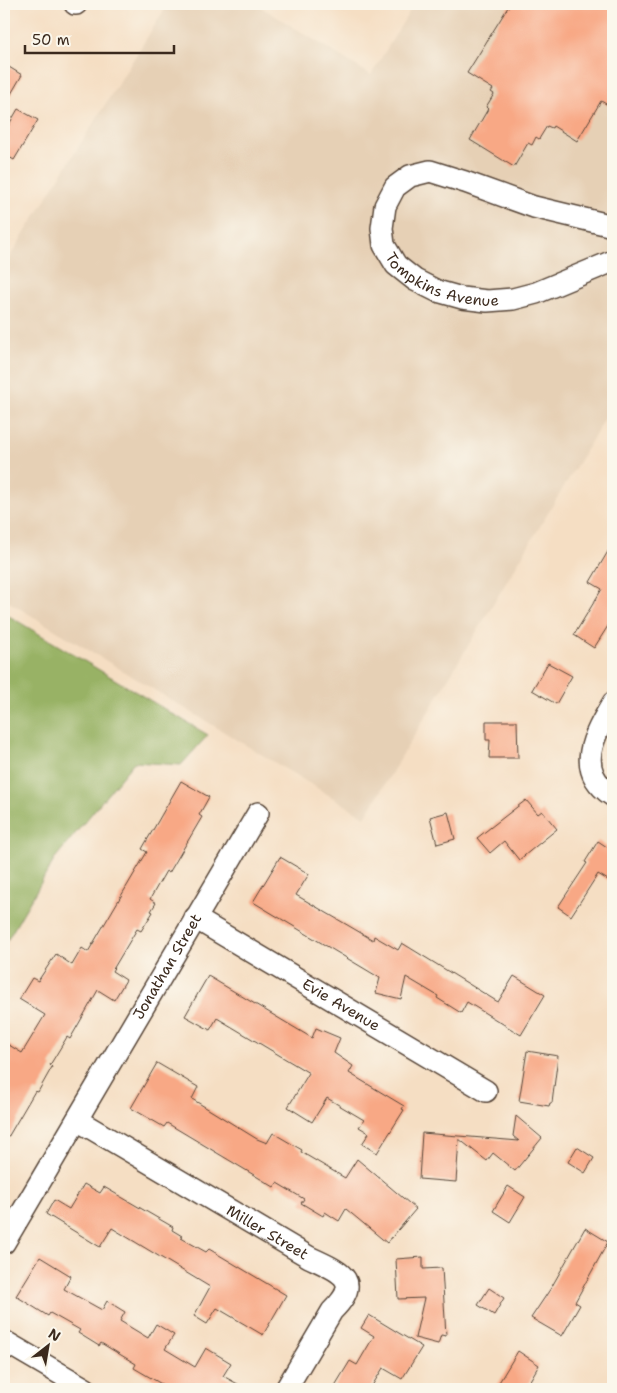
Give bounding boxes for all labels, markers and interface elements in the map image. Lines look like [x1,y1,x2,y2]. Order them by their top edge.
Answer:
scale bar [25,22,174,54]
text: 50 m [32,30,70,50]
street label: Tompkins Avenue [381,249,500,311]
street label: Jonathan Street [128,910,206,1023]
street label: Evie Avenue [299,974,384,1036]
street label: Miller Street [223,1200,312,1264]
north arrow [22,1320,72,1370]
text: N [45,1324,64,1345]

